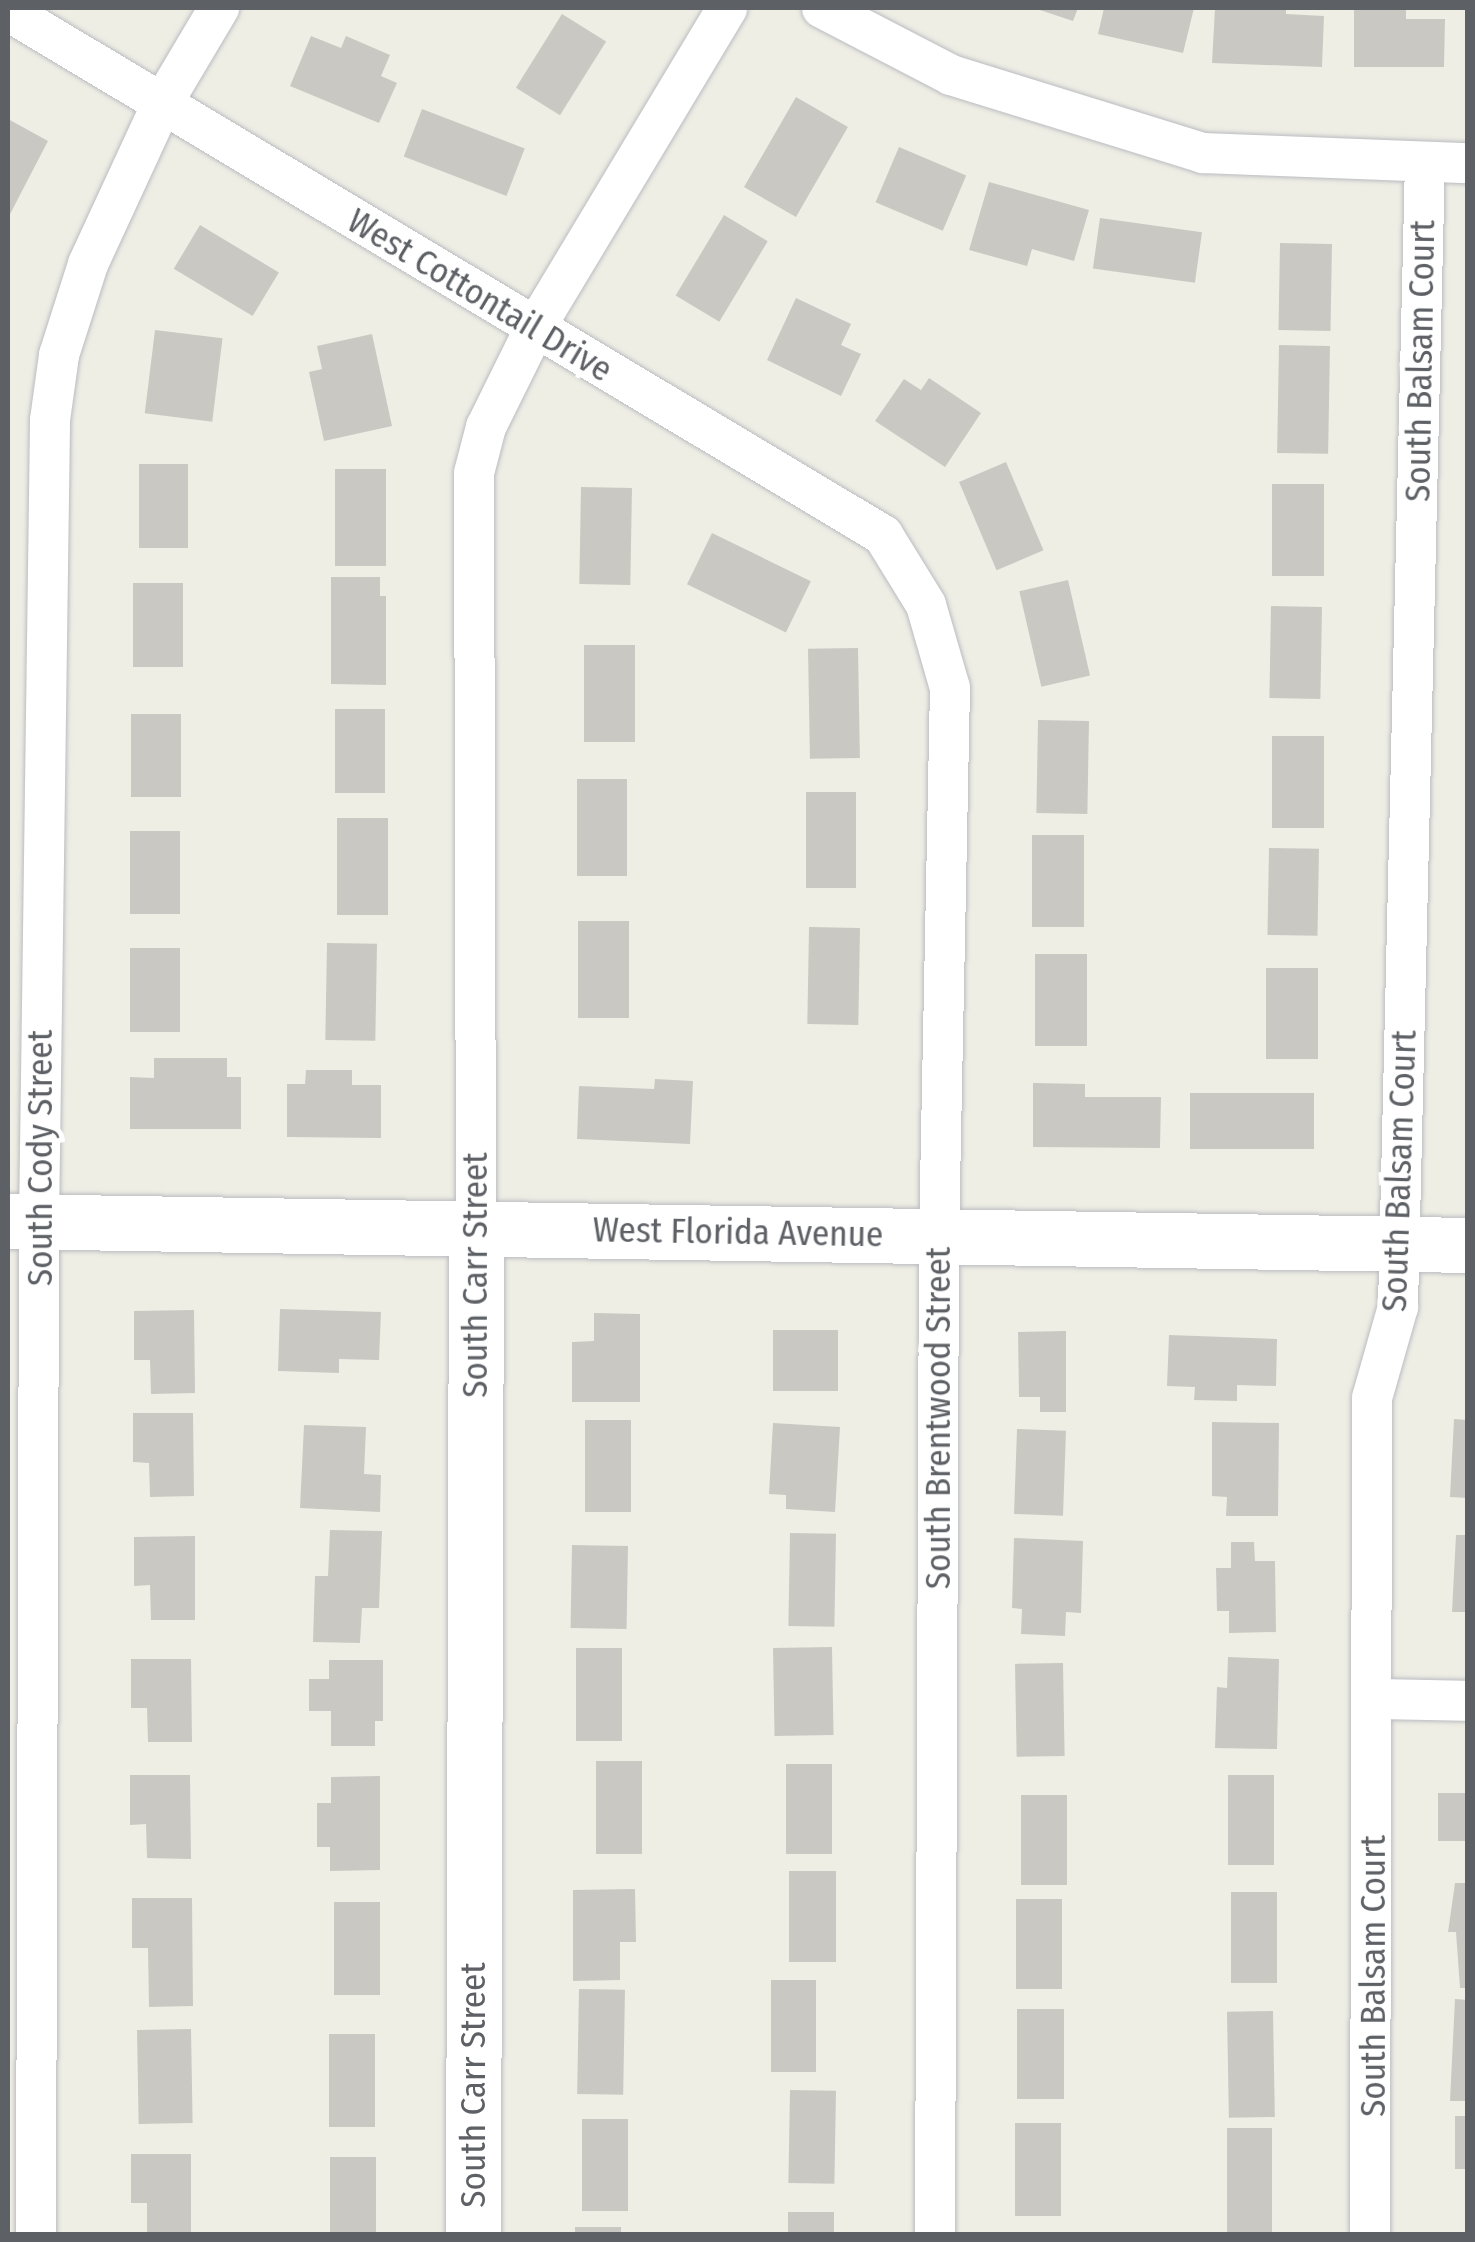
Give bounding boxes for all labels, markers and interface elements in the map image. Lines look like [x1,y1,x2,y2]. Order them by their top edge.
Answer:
street label: West Cottontail Drive [340,199,620,391]
street label: South Balsam Court [1397,220,1443,502]
street label: South Balsam Court [1373,1029,1425,1313]
street label: South Cody Street [19,1030,61,1286]
street label: South Carr Street [454,1152,496,1398]
street label: West Florida Avenue [592,1208,884,1256]
street label: South Brentwood Street [917,1247,959,1589]
street label: South Balsam Court [1352,1835,1394,2117]
street label: South Carr Street [452,1962,494,2208]

